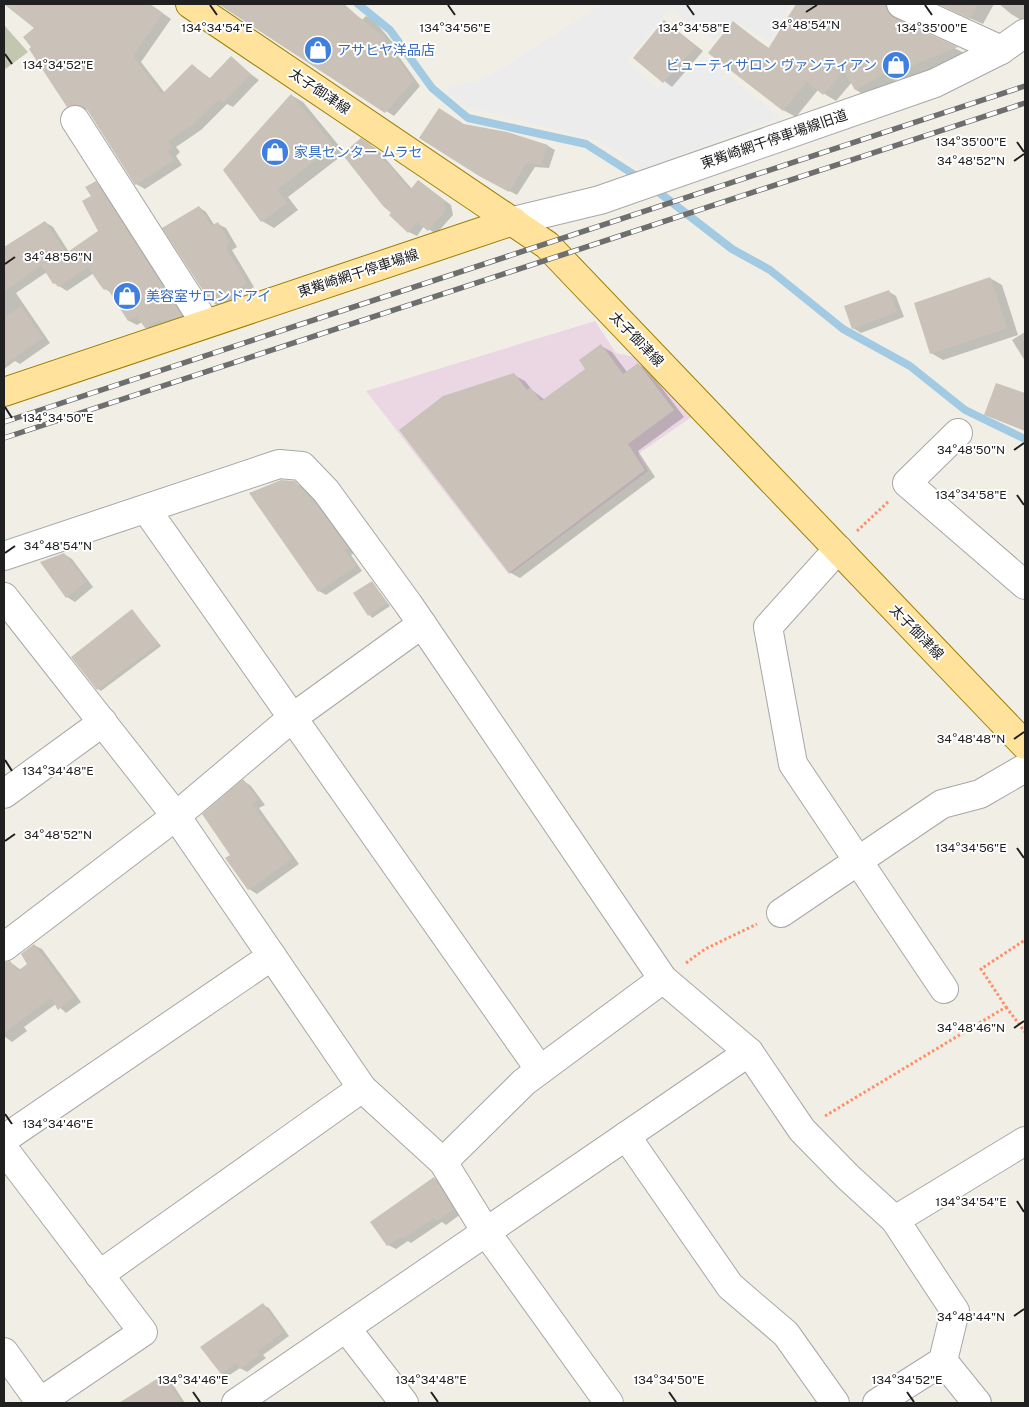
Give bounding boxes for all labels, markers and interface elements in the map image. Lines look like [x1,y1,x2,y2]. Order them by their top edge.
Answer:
text: 34°48'54"N [772,18,840,32]
text: 134°34'54"E [181,21,253,35]
text: 134°34'56"E [419,21,491,35]
text: 134°34'58"E [658,21,730,35]
text: 134°35'00"E [897,21,967,35]
shop icon: アサヒヤ洋品店 [303,35,333,65]
place label: アサヒヤ洋品店 [337,42,435,58]
shop icon: ビューティサロン ヴァンティアン [881,50,911,80]
place label: ビューティサロン ヴァンティアン [666,57,877,73]
text: 134°34'52"E [23,58,93,72]
street label: 太子御津線 [287,65,353,117]
street label: 東觜崎網干停車場線旧道 [699,106,849,172]
text: 134°35'00"E [936,135,1006,149]
shop icon: 家具センター ムラセ [260,137,290,167]
place label: 家具センター ムラセ [294,144,423,160]
text: 34°48'52"N [937,154,1005,168]
street label: 東觜崎網干停車場線 [296,246,420,300]
text: 34°48'56"N [24,250,92,264]
shop icon: 美容室サロンドアイ [112,281,142,311]
place label: 美容室サロンドアイ [146,288,271,304]
street label: 太子御津線 [607,308,667,370]
text: 134°34'50"E [22,411,94,425]
text: 34°48'50"N [937,443,1005,457]
text: 134°34'58"E [935,488,1007,502]
text: 34°48'54"N [24,539,92,553]
street label: 太子御津線 [887,601,947,663]
text: 34°48'48"N [937,732,1005,746]
text: 134°34'48"E [22,764,94,778]
text: 34°48'52"N [24,828,92,842]
text: 134°34'56"E [935,841,1007,855]
text: 34°48'46"N [937,1021,1005,1035]
text: 134°34'46"E [22,1117,94,1131]
text: 134°34'54"E [935,1195,1007,1209]
text: 34°48'44"N [937,1310,1005,1324]
text: 134°34'46"E [157,1373,229,1387]
text: 134°34'48"E [395,1373,467,1387]
text: 134°34'50"E [633,1373,705,1387]
text: 134°34'52"E [872,1373,942,1387]

